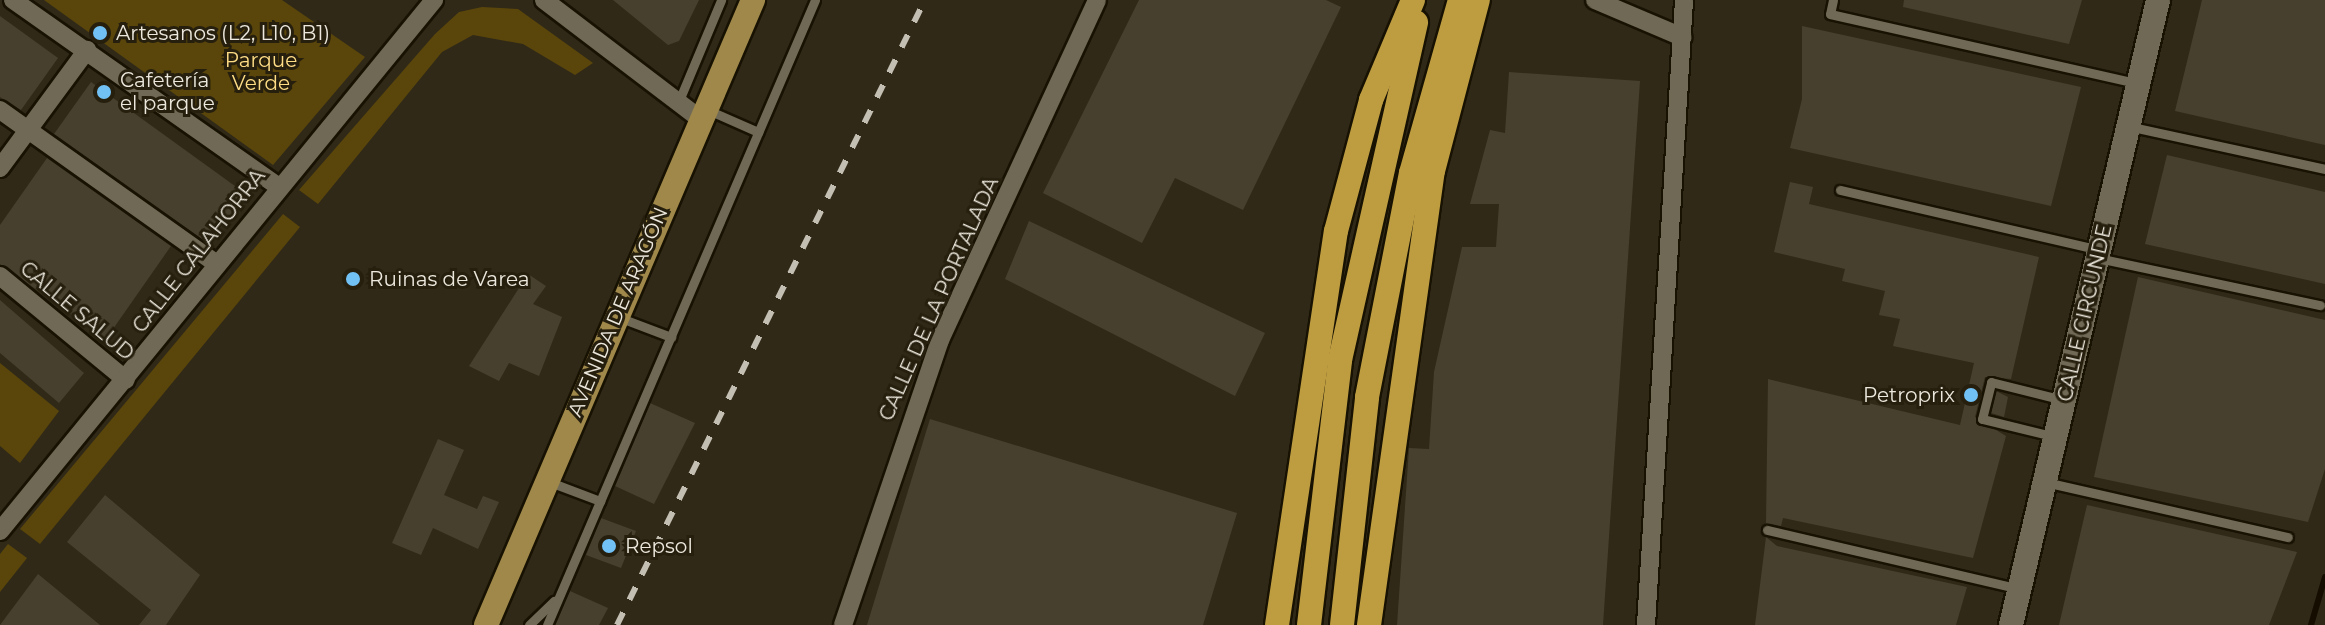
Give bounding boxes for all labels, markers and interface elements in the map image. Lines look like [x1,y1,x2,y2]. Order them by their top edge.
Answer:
place label: Artesanos (L2, L10, B1) [116,21,330,45]
marker: Artesanos (L2, L10, B1) [91,24,109,42]
park label: Parque Verde [225,48,297,95]
place label: Cafetería el parque [120,68,215,115]
marker: Cafetería el parque [95,83,113,101]
street label: CALLE CALAHORRA [128,164,270,338]
street label: CALLE DE LA PORTALADA [874,173,1004,425]
street label: AVENIDA DE ARAGÓN [563,204,673,420]
street label: CALLE CIRCUNDE [2053,222,2117,404]
street label: CALLE SALUD [15,257,139,365]
place label: Ruinas de Varea [369,267,529,291]
marker: Ruinas de Varea [344,270,362,288]
place label: Petroprix [1863,383,1955,407]
marker: Petroprix [1962,386,1980,404]
place label: Repsol [625,534,693,558]
marker: Repsol [600,537,618,555]

